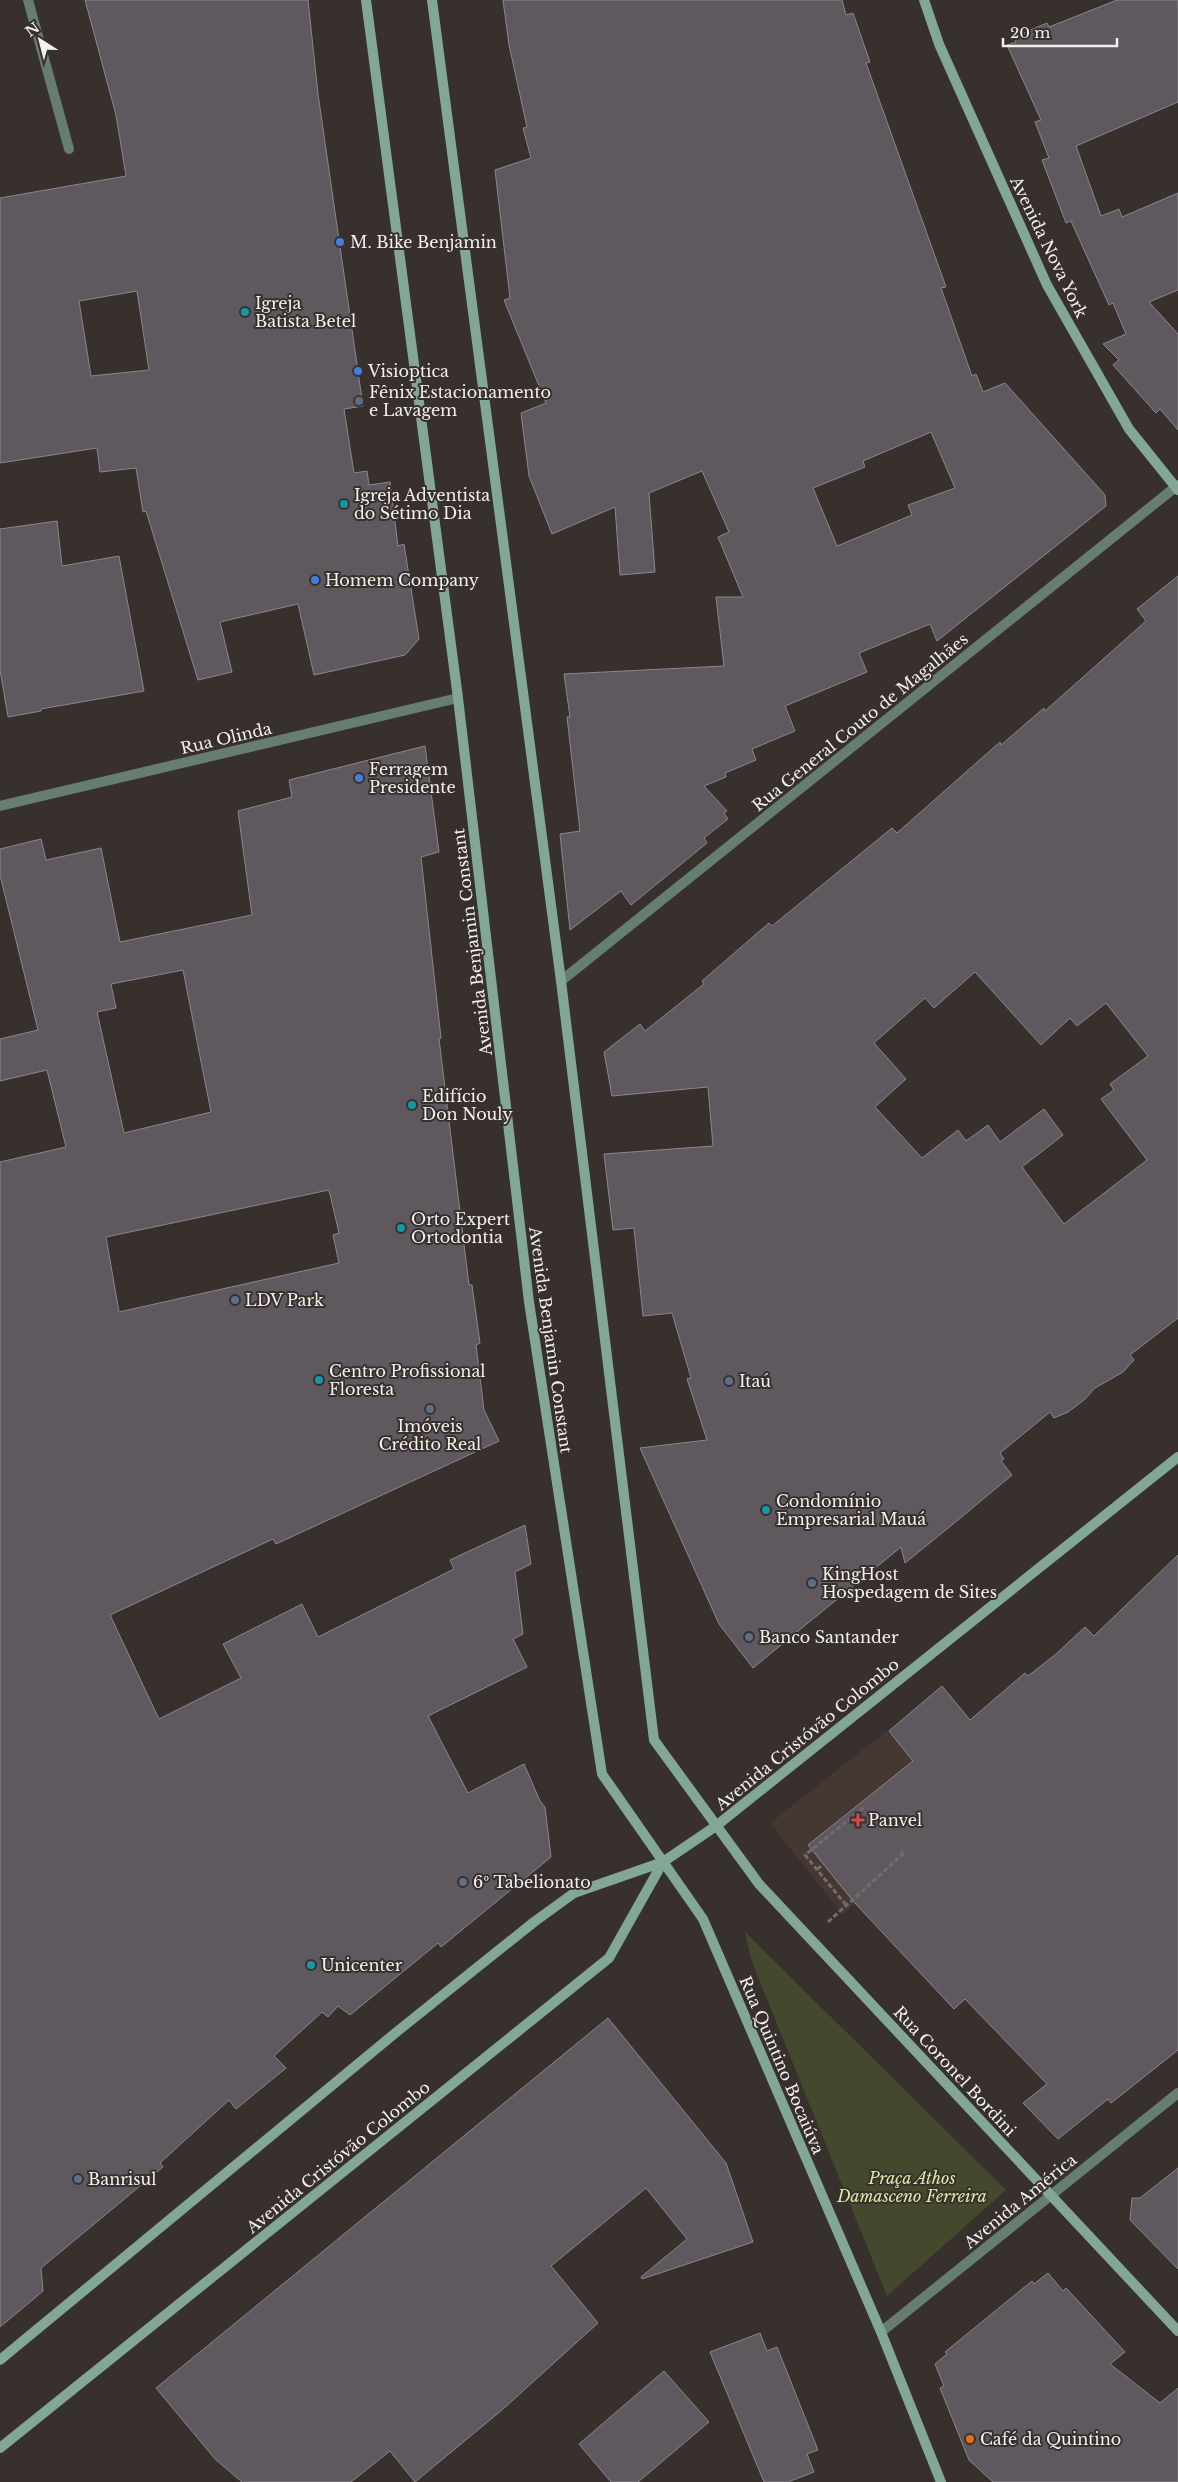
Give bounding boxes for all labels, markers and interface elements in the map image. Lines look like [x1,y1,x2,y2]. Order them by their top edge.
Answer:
north arrow [15,15,65,65]
scale bar [1003,15,1117,47]
text: N [22,18,43,41]
text: 20 m [1010,23,1050,42]
street label: Avenida Nova York [1006,172,1092,321]
place label: M. Bike Benjamin [350,232,497,252]
marker: M. Bike Benjamin [334,236,346,248]
place label: Igreja Batista Betel [255,293,356,331]
marker: Igreja Batista Betel [239,306,251,318]
place label: Visioptica [367,361,449,381]
marker: Visioptica [352,365,364,377]
place label: Fênix Estacionamento e Lavagem [369,382,551,420]
marker: Fênix Estacionamento e Lavagem [353,395,365,407]
place label: Igreja Adventista do Sétimo Dia [354,485,490,523]
marker: Igreja Adventista do Sétimo Dia [338,498,350,510]
place label: Homem Company [325,570,480,590]
marker: Homem Company [309,574,321,586]
street label: Rua General Couto de Magalhães [748,629,972,815]
street label: Rua Olinda [178,718,274,758]
place label: Ferragem Presidente [369,759,456,797]
marker: Ferragem Presidente [353,772,365,784]
street label: Avenida Benjamin Constant [448,827,496,1058]
place label: Edifício Don Nouly [422,1086,513,1124]
marker: Edifício Don Nouly [406,1099,418,1111]
place label: Orto Expert Ortodontia [411,1209,510,1247]
marker: Orto Expert Ortodontia [395,1222,407,1234]
street label: Avenida Benjamin Constant [525,1224,577,1455]
place label: LDV Park [245,1290,324,1310]
marker: LDV Park [229,1294,241,1306]
place label: Centro Profissional Floresta [329,1361,485,1399]
place label: Itaú [739,1371,771,1391]
marker: Centro Profissional Floresta [313,1374,325,1386]
marker: Itaú [723,1375,735,1387]
marker: Imóveis Crédito Real [424,1403,436,1415]
place label: Imóveis Crédito Real [379,1416,481,1454]
place label: Condomínio Empresarial Mauá [776,1491,926,1529]
marker: Condomínio Empresarial Mauá [760,1504,772,1516]
place label: KingHost Hospedagem de Sites [822,1564,997,1602]
marker: KingHost Hospedagem de Sites [806,1577,818,1589]
place label: Banco Santander [759,1627,899,1647]
marker: Banco Santander [743,1631,755,1643]
street label: Avenida Cristóvão Colombo [710,1654,903,1815]
place label: Panvel [868,1810,922,1830]
marker: Panvel [852,1814,864,1826]
place label: 6º Tabelionato [473,1872,591,1892]
marker: 6º Tabelionato [457,1876,469,1888]
place label: Unicenter [321,1955,403,1975]
marker: Unicenter [305,1959,317,1971]
street label: Rua Quintino Bocaiúva [735,1973,829,2157]
street label: Rua Coronel Bordini [889,2002,1021,2141]
street label: Avenida Cristóvão Colombo [241,2077,434,2238]
street label: Avenida América [959,2149,1080,2253]
park label: Praça Athos Damasceno Ferreira [836,2168,987,2206]
place label: Banrisul [88,2169,156,2189]
marker: Banrisul [72,2173,84,2185]
place label: Café da Quintino [980,2429,1121,2449]
marker: Café da Quintino [964,2433,976,2445]

